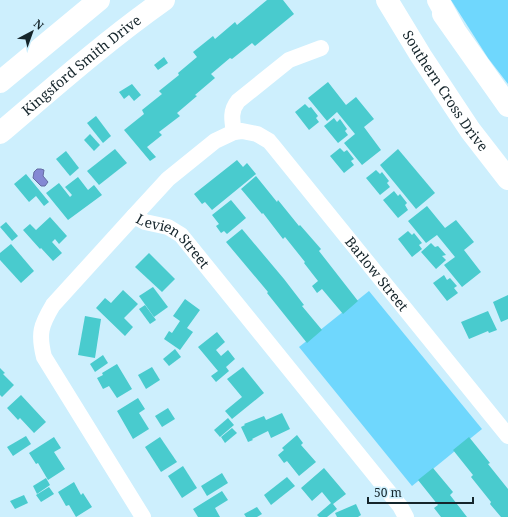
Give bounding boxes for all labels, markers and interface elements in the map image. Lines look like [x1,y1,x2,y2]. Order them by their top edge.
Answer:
street label: Kingsford Smith Drive [18,10,145,119]
north arrow [12,12,52,52]
text: N [31,16,47,33]
street label: Southern Cross Drive [399,27,493,155]
street label: Levien Street [133,209,214,272]
street label: Barlow Street [341,232,413,315]
scale bar [368,479,473,505]
text: 50 m [374,484,402,501]

